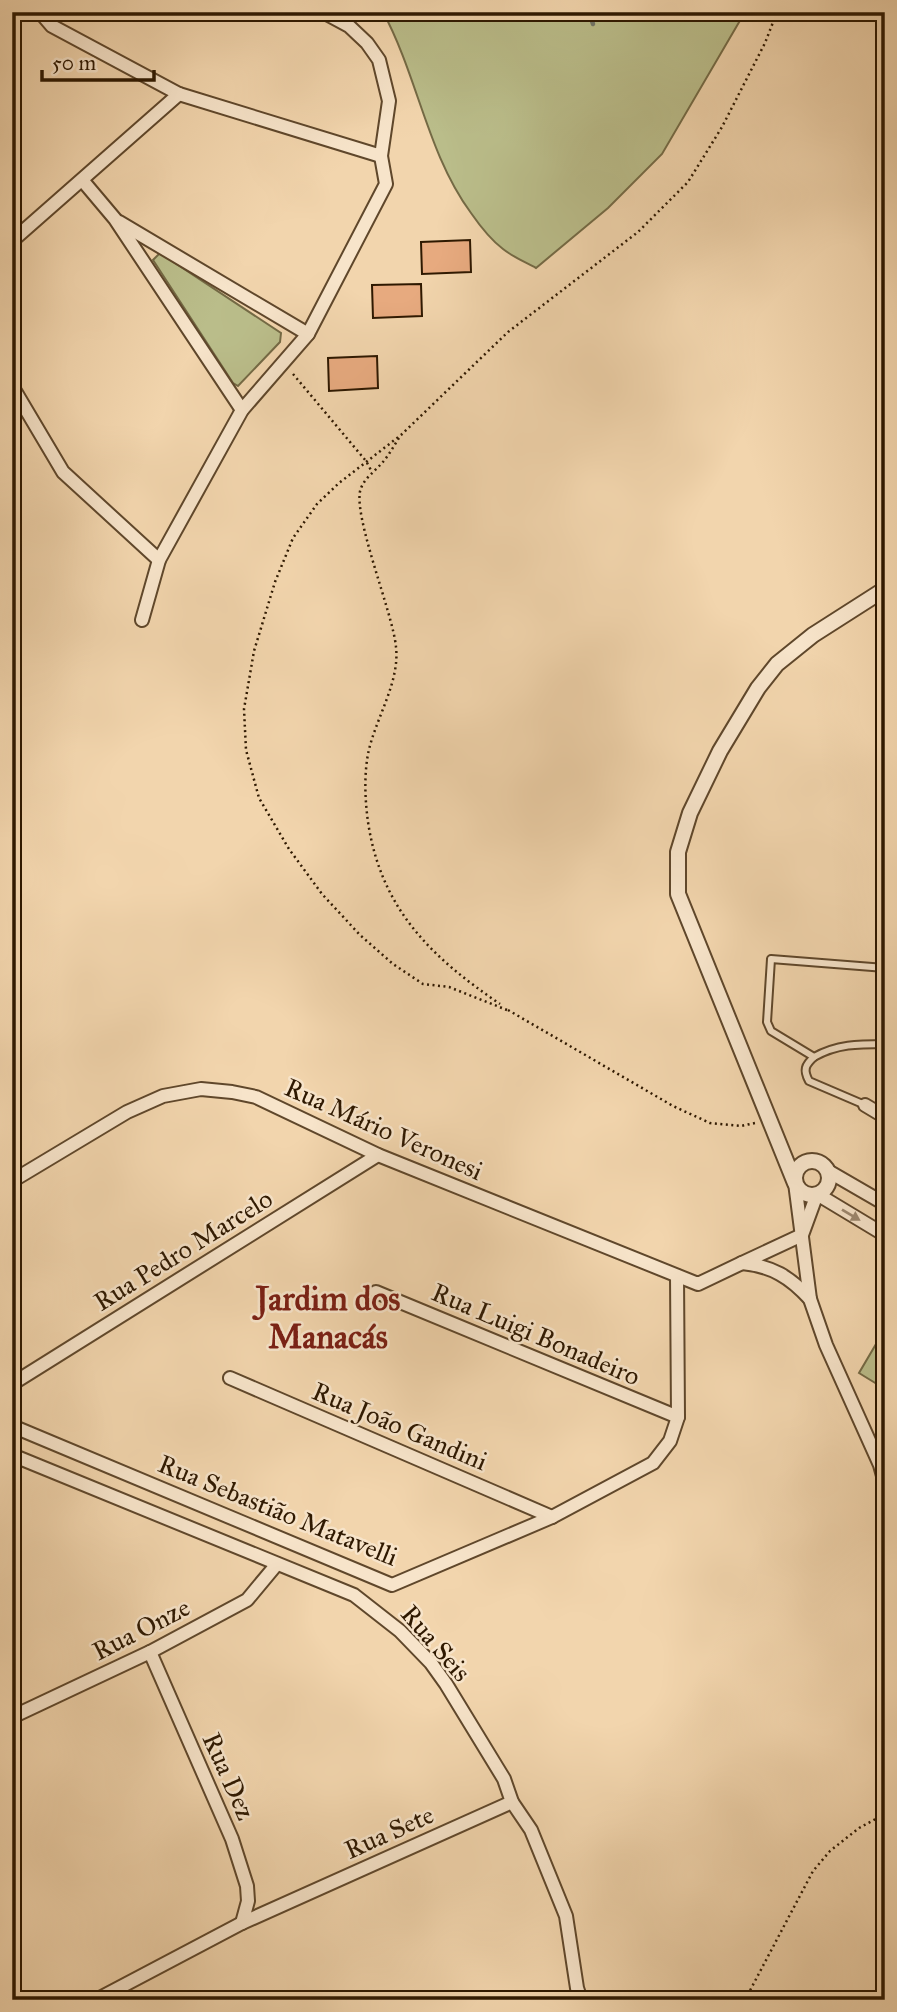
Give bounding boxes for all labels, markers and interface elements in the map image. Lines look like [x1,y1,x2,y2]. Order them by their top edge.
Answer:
scale bar [42,38,154,82]
text: 50 m [52,50,97,76]
street label: Rua Mário Veronesi [280,1071,488,1187]
street label: Rua Pedro Marcelo [88,1182,278,1318]
one-way arrow [842,1208,861,1221]
street label: Rua Luigi Bonadeiro [427,1276,645,1392]
district label: Jardim dos Manacás [252,1279,400,1357]
street label: Rua João Gandini [308,1375,492,1477]
street label: Rua Sebastião Matavelli [154,1447,402,1573]
street label: Rua Onze [87,1591,195,1667]
street label: Rua Seis [394,1598,478,1688]
street label: Rua Dez [196,1728,262,1824]
street label: Rua Sete [339,1798,439,1866]

